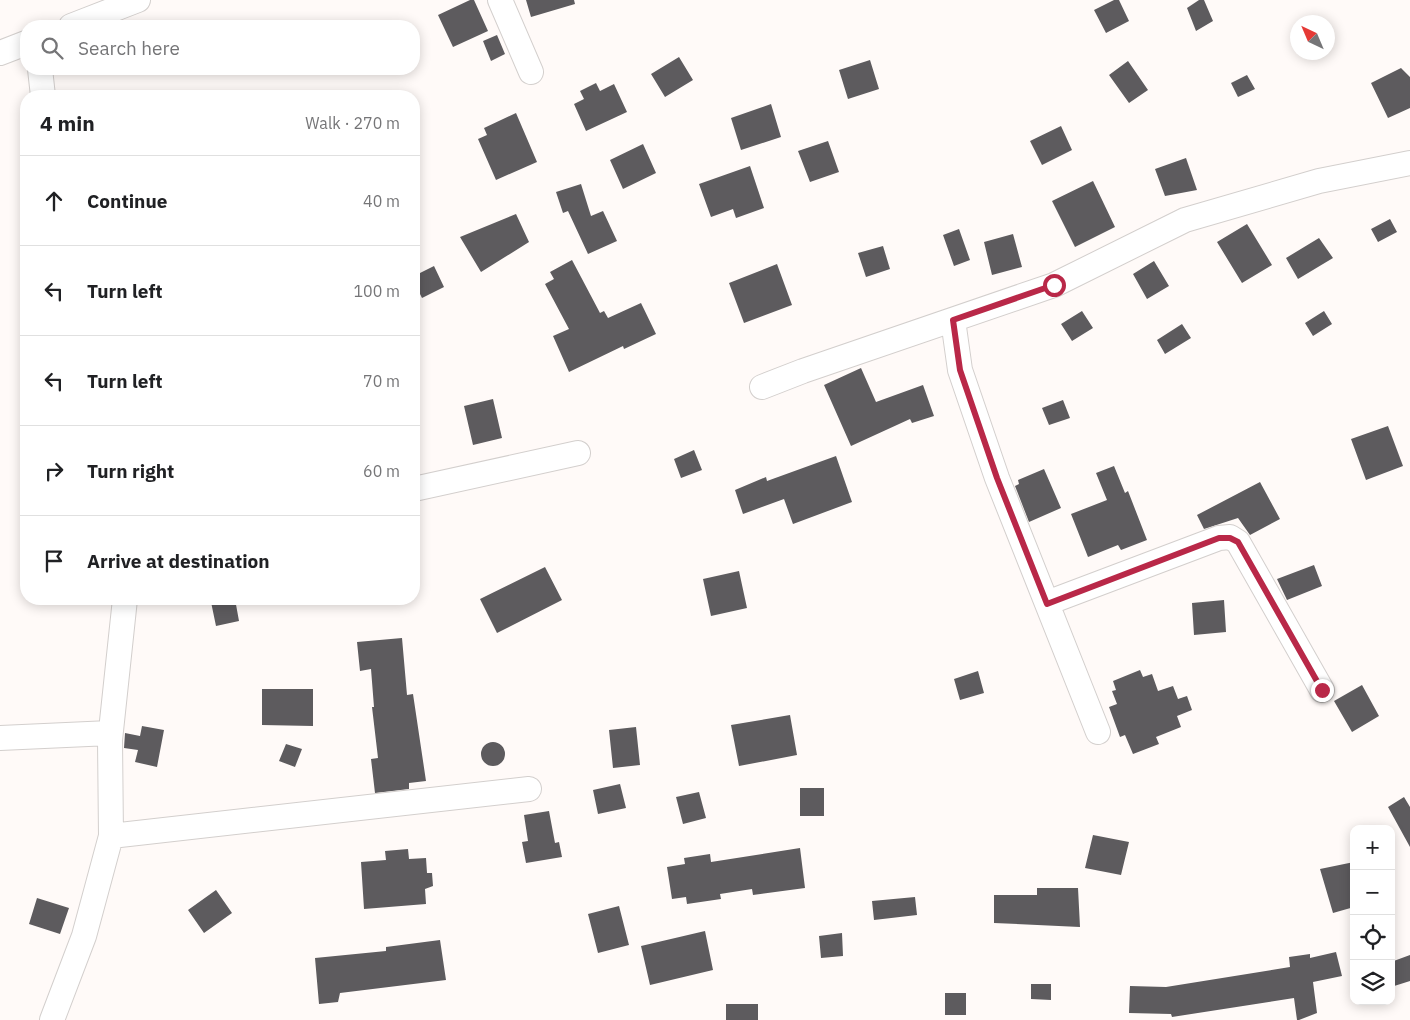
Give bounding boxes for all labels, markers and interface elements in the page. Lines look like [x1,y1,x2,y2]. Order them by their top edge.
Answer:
north arrow [1290,15,1335,60]
search box [20,20,420,75]
icon: search [38,34,66,62]
text: Search here [78,36,180,60]
text: 4 min [40,109,95,137]
text: Walk · 270 m [305,113,400,133]
icon: ahead [40,187,68,215]
text: Continue [87,189,167,213]
text: 40 m [363,191,400,211]
route start [1043,274,1066,297]
icon: left [40,277,68,305]
text: Turn left [87,279,163,303]
text: 100 m [353,281,400,301]
icon: left [40,367,68,395]
text: Turn left [87,369,163,393]
text: 70 m [363,371,400,391]
icon: right [40,457,68,485]
text: Turn right [87,459,174,483]
text: 60 m [363,461,400,481]
icon: arrive [40,547,68,575]
text: Arrive at destination [87,549,270,573]
route end [1311,679,1334,702]
map controls [1350,825,1395,1005]
button: + [1350,825,1395,870]
button: − [1350,870,1395,915]
button: locate [1350,915,1395,960]
button: layers [1350,960,1395,1005]

